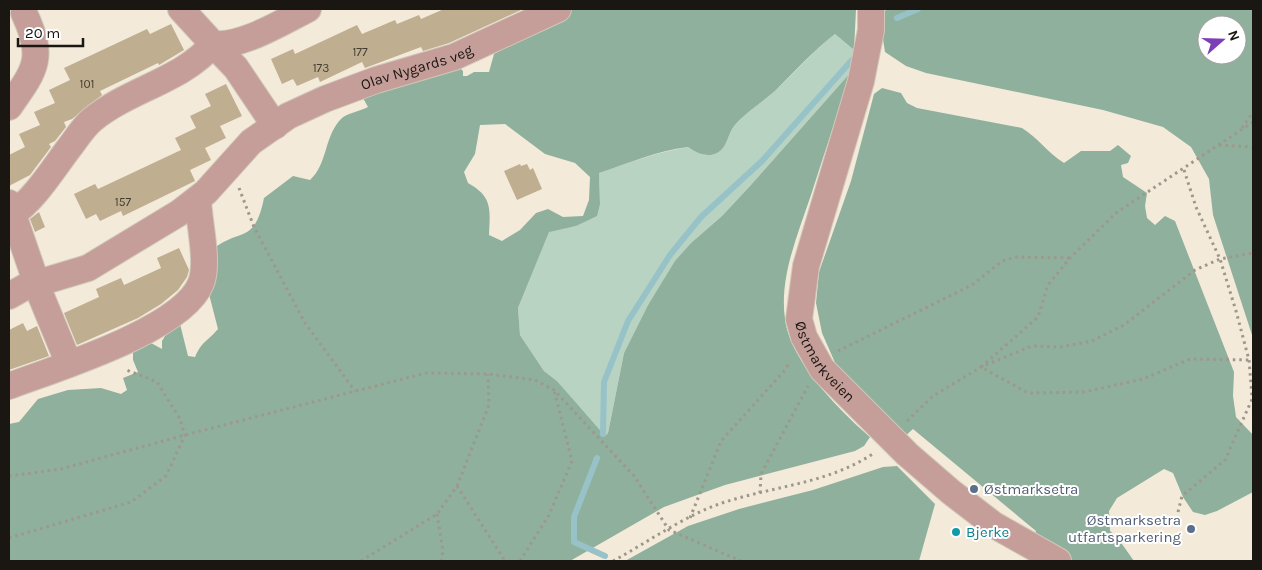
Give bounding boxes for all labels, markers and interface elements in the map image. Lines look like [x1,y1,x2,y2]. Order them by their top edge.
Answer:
scale bar [18,15,82,47]
north arrow [1197,15,1247,65]
text: 20 m [25,24,60,42]
text: N [1224,28,1243,43]
street label: Olav Nygards veg [358,40,476,94]
house number: 177 [352,45,368,59]
house number: 173 [313,61,329,75]
house number: 101 [79,77,95,91]
house number: 157 [115,195,132,209]
street label: Østmarkveien [791,319,859,406]
place label: Østmarksetra [984,480,1078,498]
marker: Østmarksetra [968,483,980,495]
place label: Østmarksetra utfartsparkering [1068,511,1182,546]
place label: Bjerke [966,523,1009,541]
marker: Østmarksetra utfartsparkering [1185,523,1197,535]
marker: Bjerke [950,526,962,538]

